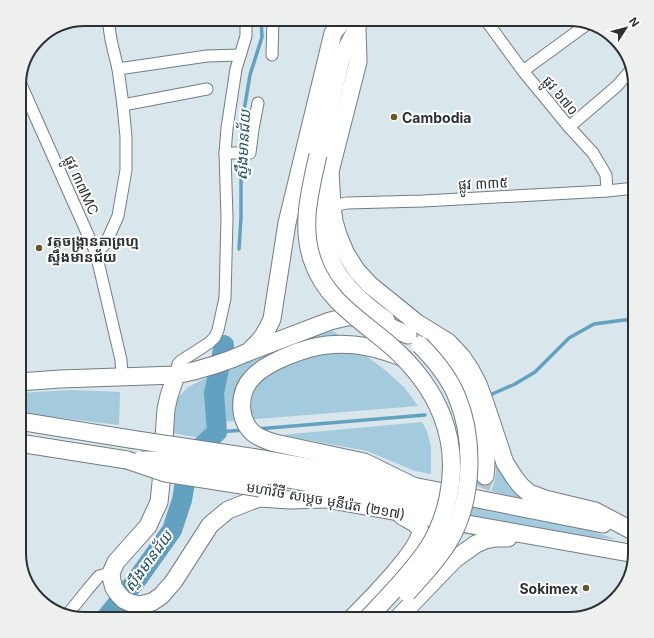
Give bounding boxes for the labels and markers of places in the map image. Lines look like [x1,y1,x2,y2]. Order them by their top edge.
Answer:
place label: Cambodia [402,109,471,126]
marker: Cambodia [389,112,399,122]
place label: វត្តចង្ក្រានតាព្រហ្ម ស្ទឹងមានជ័យ [47,232,139,266]
marker: វត្តចង្ក្រានតាព្រហ្ម ស្ទឹងមានជ័យ [34,243,44,253]
place label: Sokimex [519,580,578,597]
marker: Sokimex [581,583,591,593]

